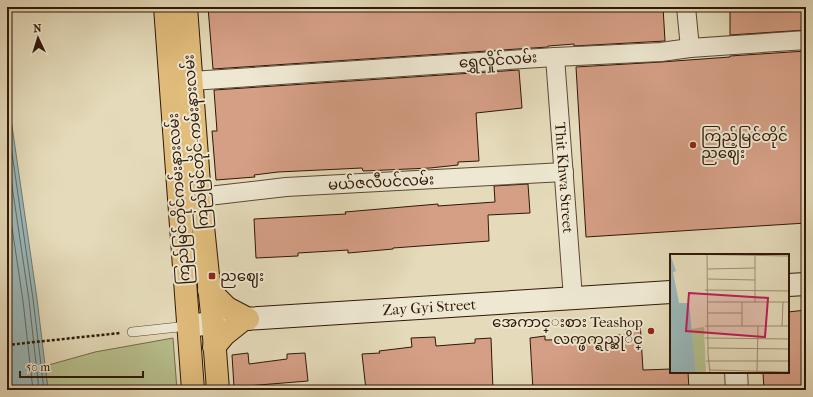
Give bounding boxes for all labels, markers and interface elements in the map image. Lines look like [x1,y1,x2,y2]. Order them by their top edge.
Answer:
north arrow [18,18,58,58]
text: N [33,22,43,35]
street label: ရွှေလှိုင်လမ်း [458,47,538,75]
street label: ကြည်မြင်တိုင်-ကမ်းနားလမ်း [178,53,216,230]
street label: ကြည်မြင်တိုင်ကမ်းနားလမ်း [163,112,197,285]
street label: Thit Khwa Street [551,121,577,235]
place label: ကြည့်မြင်တိုင် ညဈေး [701,126,788,165]
marker: ကြည့်မြင်တိုင် ညဈေး [688,140,698,150]
street label: မယ်ဇလီပင်လမ်း [327,169,435,194]
inset map [670,254,789,373]
place label: ညဈေး [220,267,264,288]
marker: ညဈေး [207,271,217,281]
street label: Zay Gyi Street [382,295,477,319]
place label: အေကာင္းစား Teashop လက္ဖက္ရည္ဆုိင္ [492,313,643,351]
marker: အေကာင္းစား Teashop လက္ဖက္ရည္ဆုိင္ [646,326,656,336]
scale bar [20,353,143,379]
text: 50 m [26,360,50,374]

